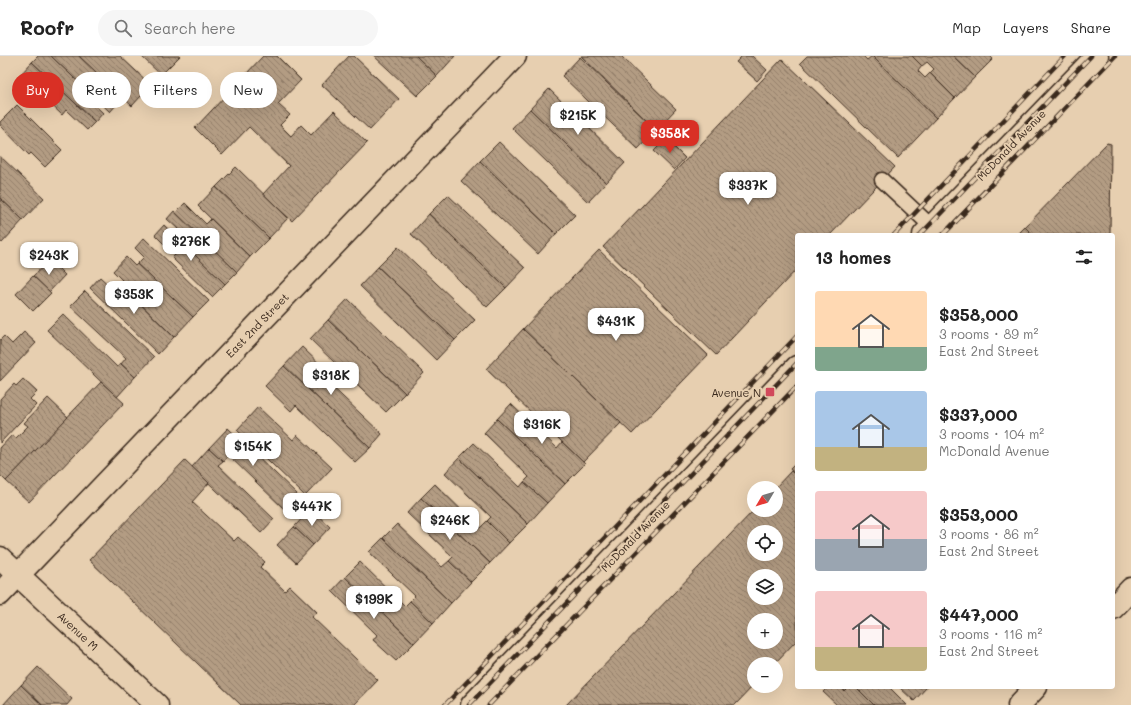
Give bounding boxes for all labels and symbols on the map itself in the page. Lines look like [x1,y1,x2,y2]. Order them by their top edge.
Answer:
pin: $215K [550,102,606,136]
street label: McDonald Avenue [973,106,1049,184]
pin: $358K [642,120,698,154]
pin: $337K [720,172,776,206]
pin: $276K [163,228,219,262]
pin: $243K [21,242,77,276]
pin: $353K [106,281,162,315]
street label: East 2nd Street [222,289,292,361]
pin: $431K [588,308,644,342]
pin: $318K [303,362,359,396]
place label: Avenue N [711,385,761,400]
marker: Avenue N [764,386,776,398]
pin: $316K [514,411,570,445]
pin: $154K [225,433,281,467]
north arrow [747,481,783,517]
pin: $447K [284,493,340,527]
street label: McDonald Avenue [597,497,673,575]
pin: $246K [422,507,478,541]
pin: $199K [346,586,402,620]
street label: Avenue M [54,608,102,654]

